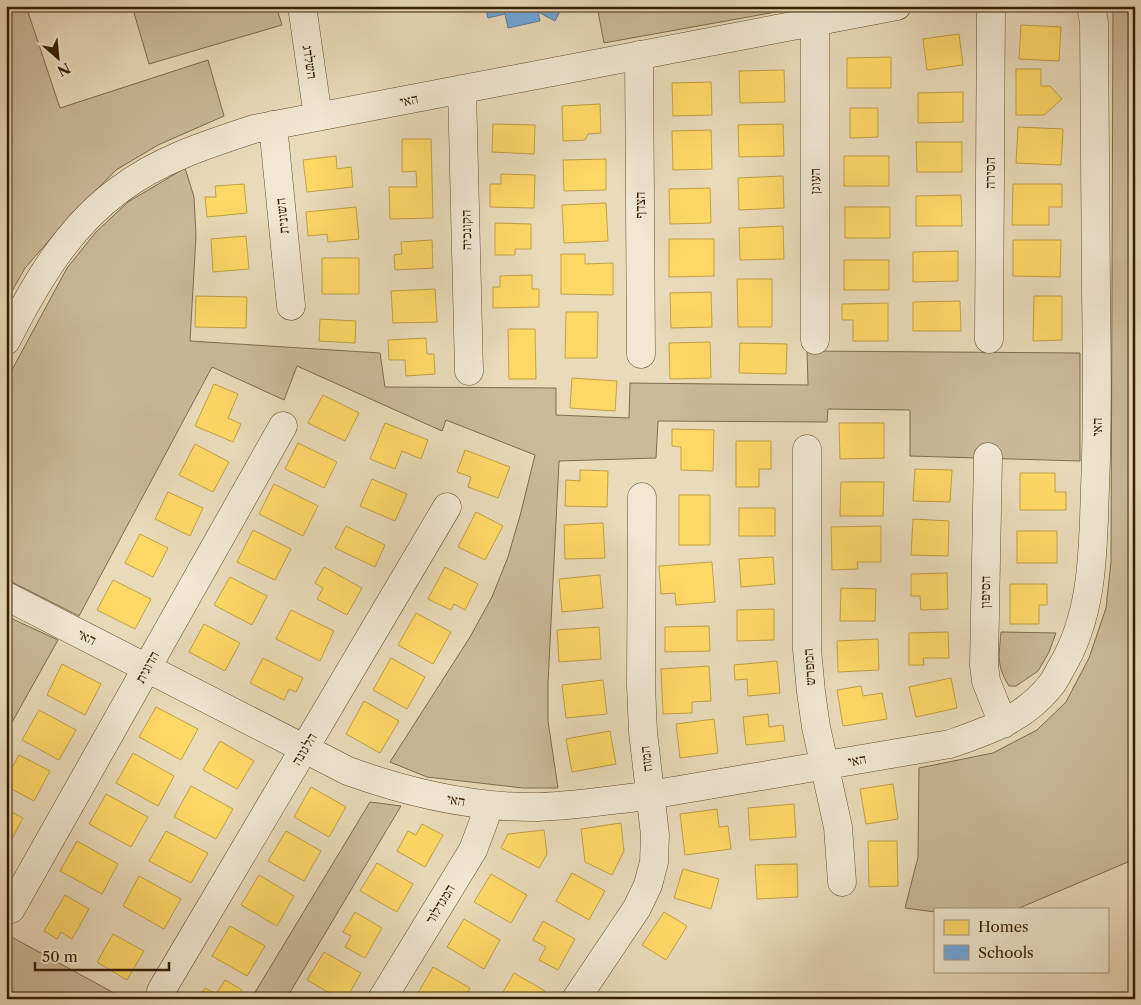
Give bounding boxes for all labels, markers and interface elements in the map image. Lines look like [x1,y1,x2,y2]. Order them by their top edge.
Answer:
north arrow [32,32,82,82]
street label: השלדג [298,44,322,80]
text: N [54,59,73,80]
street label: האי [398,89,420,111]
street label: הסירה [981,157,999,189]
street label: העוגן [806,168,824,194]
street label: הצדף [631,191,649,219]
street label: השונית [271,197,293,235]
street label: הקונכיה [457,209,475,251]
street label: האי [1088,418,1106,436]
street label: הסיפון [976,576,994,608]
street label: האי [75,625,99,649]
street label: הדוגית [131,648,163,686]
street label: המפרש [799,648,819,686]
street label: הלגונה [287,729,321,769]
street label: המזח [635,745,657,773]
street label: האי [846,750,868,770]
street label: האי [445,790,467,810]
street label: המגדלור [421,881,459,927]
legend [934,908,1108,972]
text: Homes [978,917,1029,936]
scale bar [35,940,169,972]
text: Schools [978,943,1034,962]
text: 50 m [42,947,78,966]

